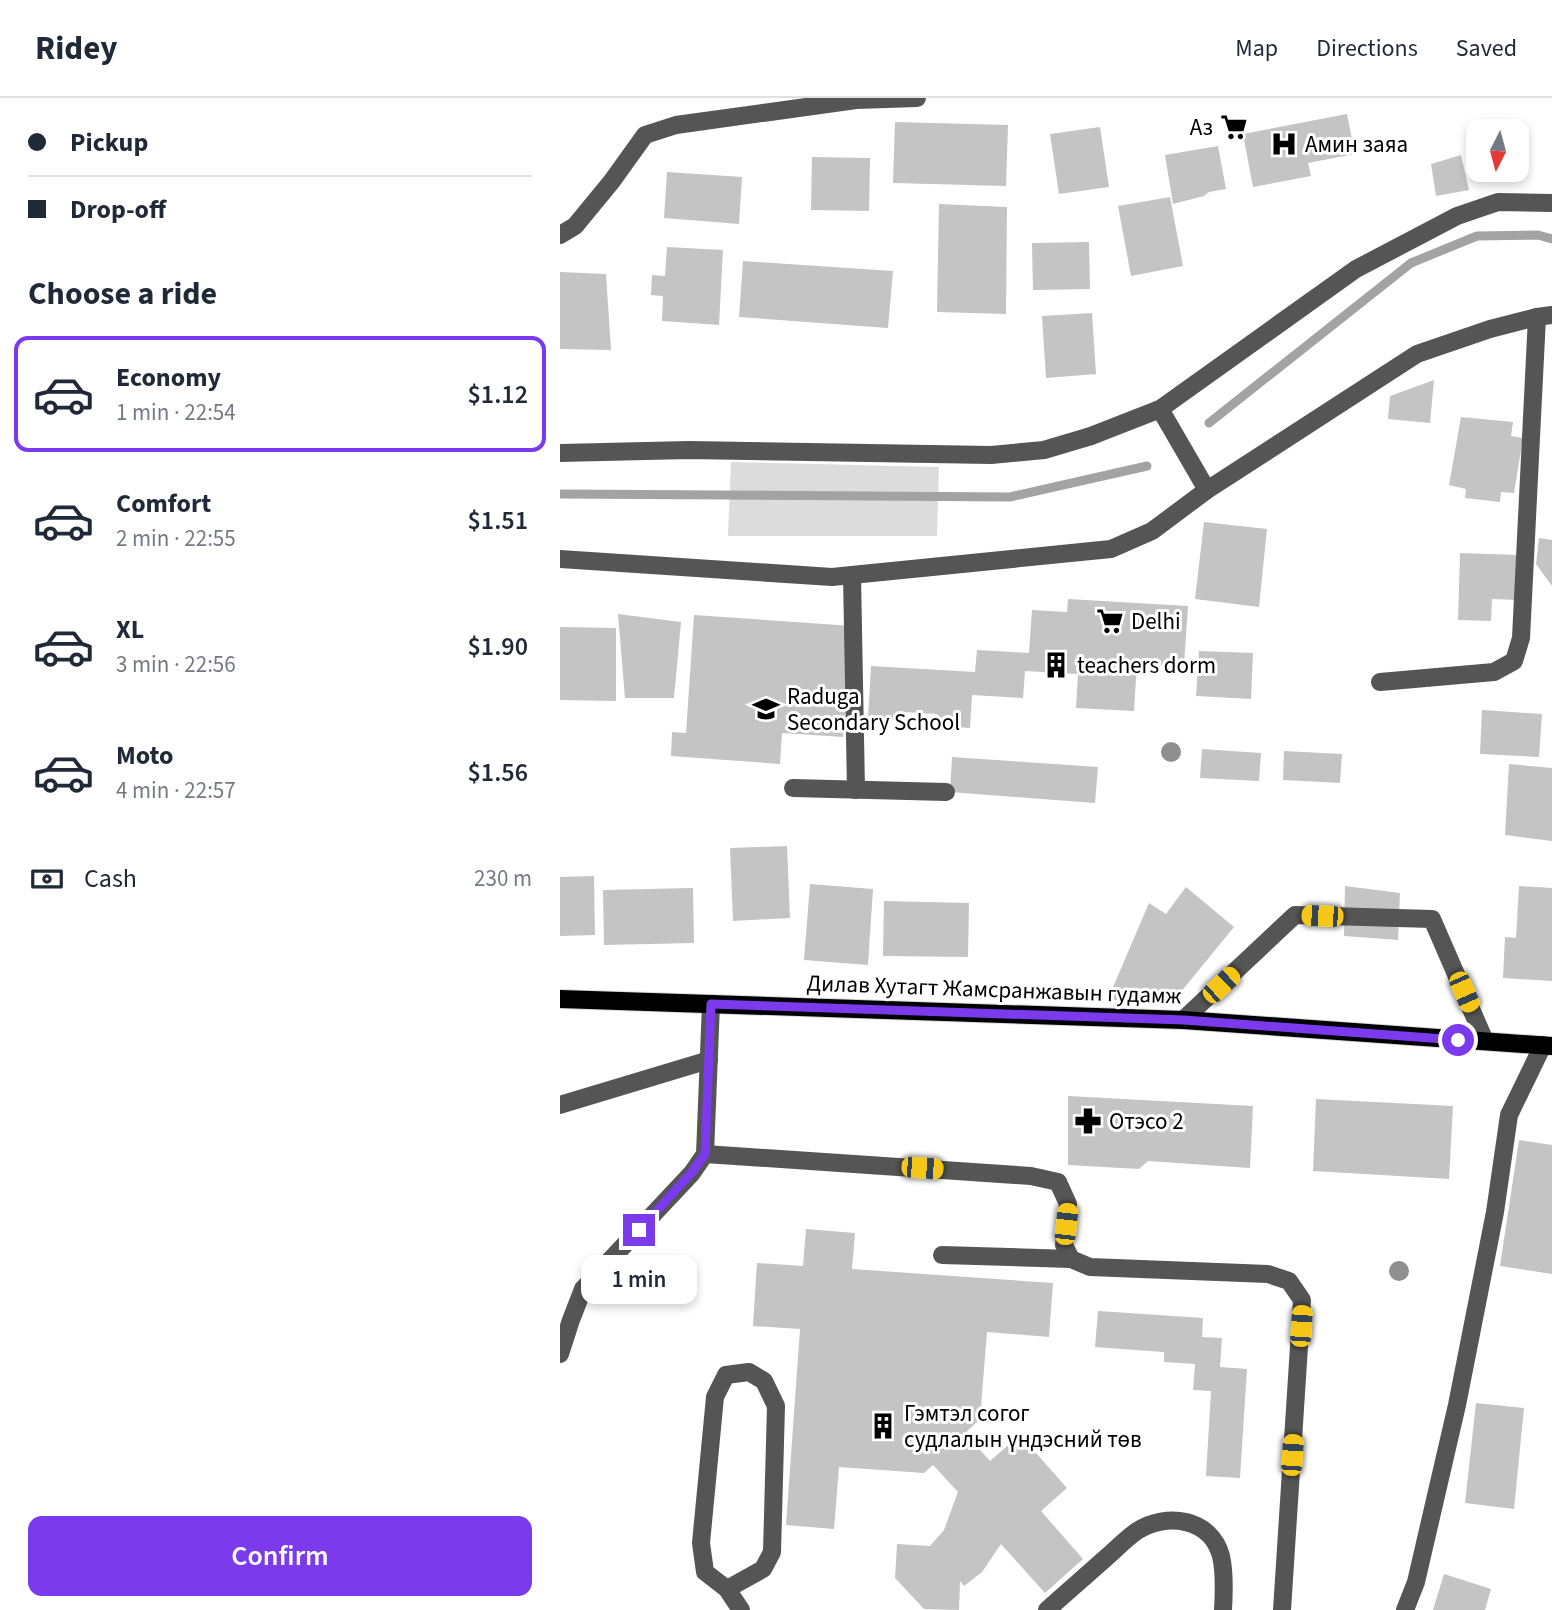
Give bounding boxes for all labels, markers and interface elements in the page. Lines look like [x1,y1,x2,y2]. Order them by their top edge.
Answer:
text: Ridey [35,25,117,72]
text: Map [1235,31,1278,66]
text: Directions [1316,31,1418,66]
text: Saved [1456,31,1517,66]
place label: Аз [1190,111,1213,144]
supermarket icon: Аз [1219,112,1249,142]
north arrow [1466,119,1530,182]
map controls [1466,119,1529,182]
text: Pickup [70,124,148,161]
place label: Амин заяа [1305,128,1408,161]
hospital icon: Амин заяа [1269,129,1299,159]
text: Drop-off [70,191,166,228]
text: Choose a ride [28,271,217,317]
text: Economy [116,359,221,396]
icon: car [32,363,95,426]
text: $1.12 [467,376,528,413]
text: 1 min · 22:54 [116,396,236,429]
text: Comfort [116,485,211,522]
icon: car [32,489,95,552]
text: $1.51 [467,502,528,539]
text: 2 min · 22:55 [116,522,236,555]
place label: Delhi [1131,605,1181,638]
supermarket icon: Delhi [1095,606,1125,636]
text: XL [116,611,144,648]
icon: car [32,615,95,678]
text: $1.90 [467,628,528,665]
text: 3 min · 22:56 [116,648,236,681]
place label: teachers dorm [1077,649,1216,682]
building icon: teachers dorm [1041,650,1071,680]
place label: Raduga Secondary School [787,680,960,739]
school or university icon: Raduga Secondary School [751,694,781,724]
text: Moto [116,737,173,774]
icon: car [32,741,95,804]
text: $1.56 [467,754,528,791]
text: 4 min · 22:57 [116,774,236,807]
icon: cash [28,860,66,898]
text: Cash [84,860,137,897]
text: 230 m [474,862,532,895]
car [1301,905,1344,927]
car [1199,963,1244,1007]
street label: Дилав Хутагт Жамсранжавын гудамж [806,966,1182,1013]
car [1446,969,1483,1015]
route start [1442,1024,1474,1056]
place label: Отэсо 2 [1109,1105,1184,1138]
pharmacy icon: Отэсо 2 [1073,1106,1103,1136]
car [901,1156,944,1180]
car [1054,1202,1079,1246]
route end [623,1214,655,1246]
callout: 1 min [581,1254,697,1304]
text: 1 min [612,1263,666,1296]
car [1290,1304,1313,1348]
place label: Гэмтэл согог судлалын үндэсний төв [904,1397,1142,1456]
building icon: Гэмтэл согог судлалын үндэсний төв [868,1411,898,1441]
car [1281,1433,1304,1477]
button: Confirm [28,1516,532,1596]

